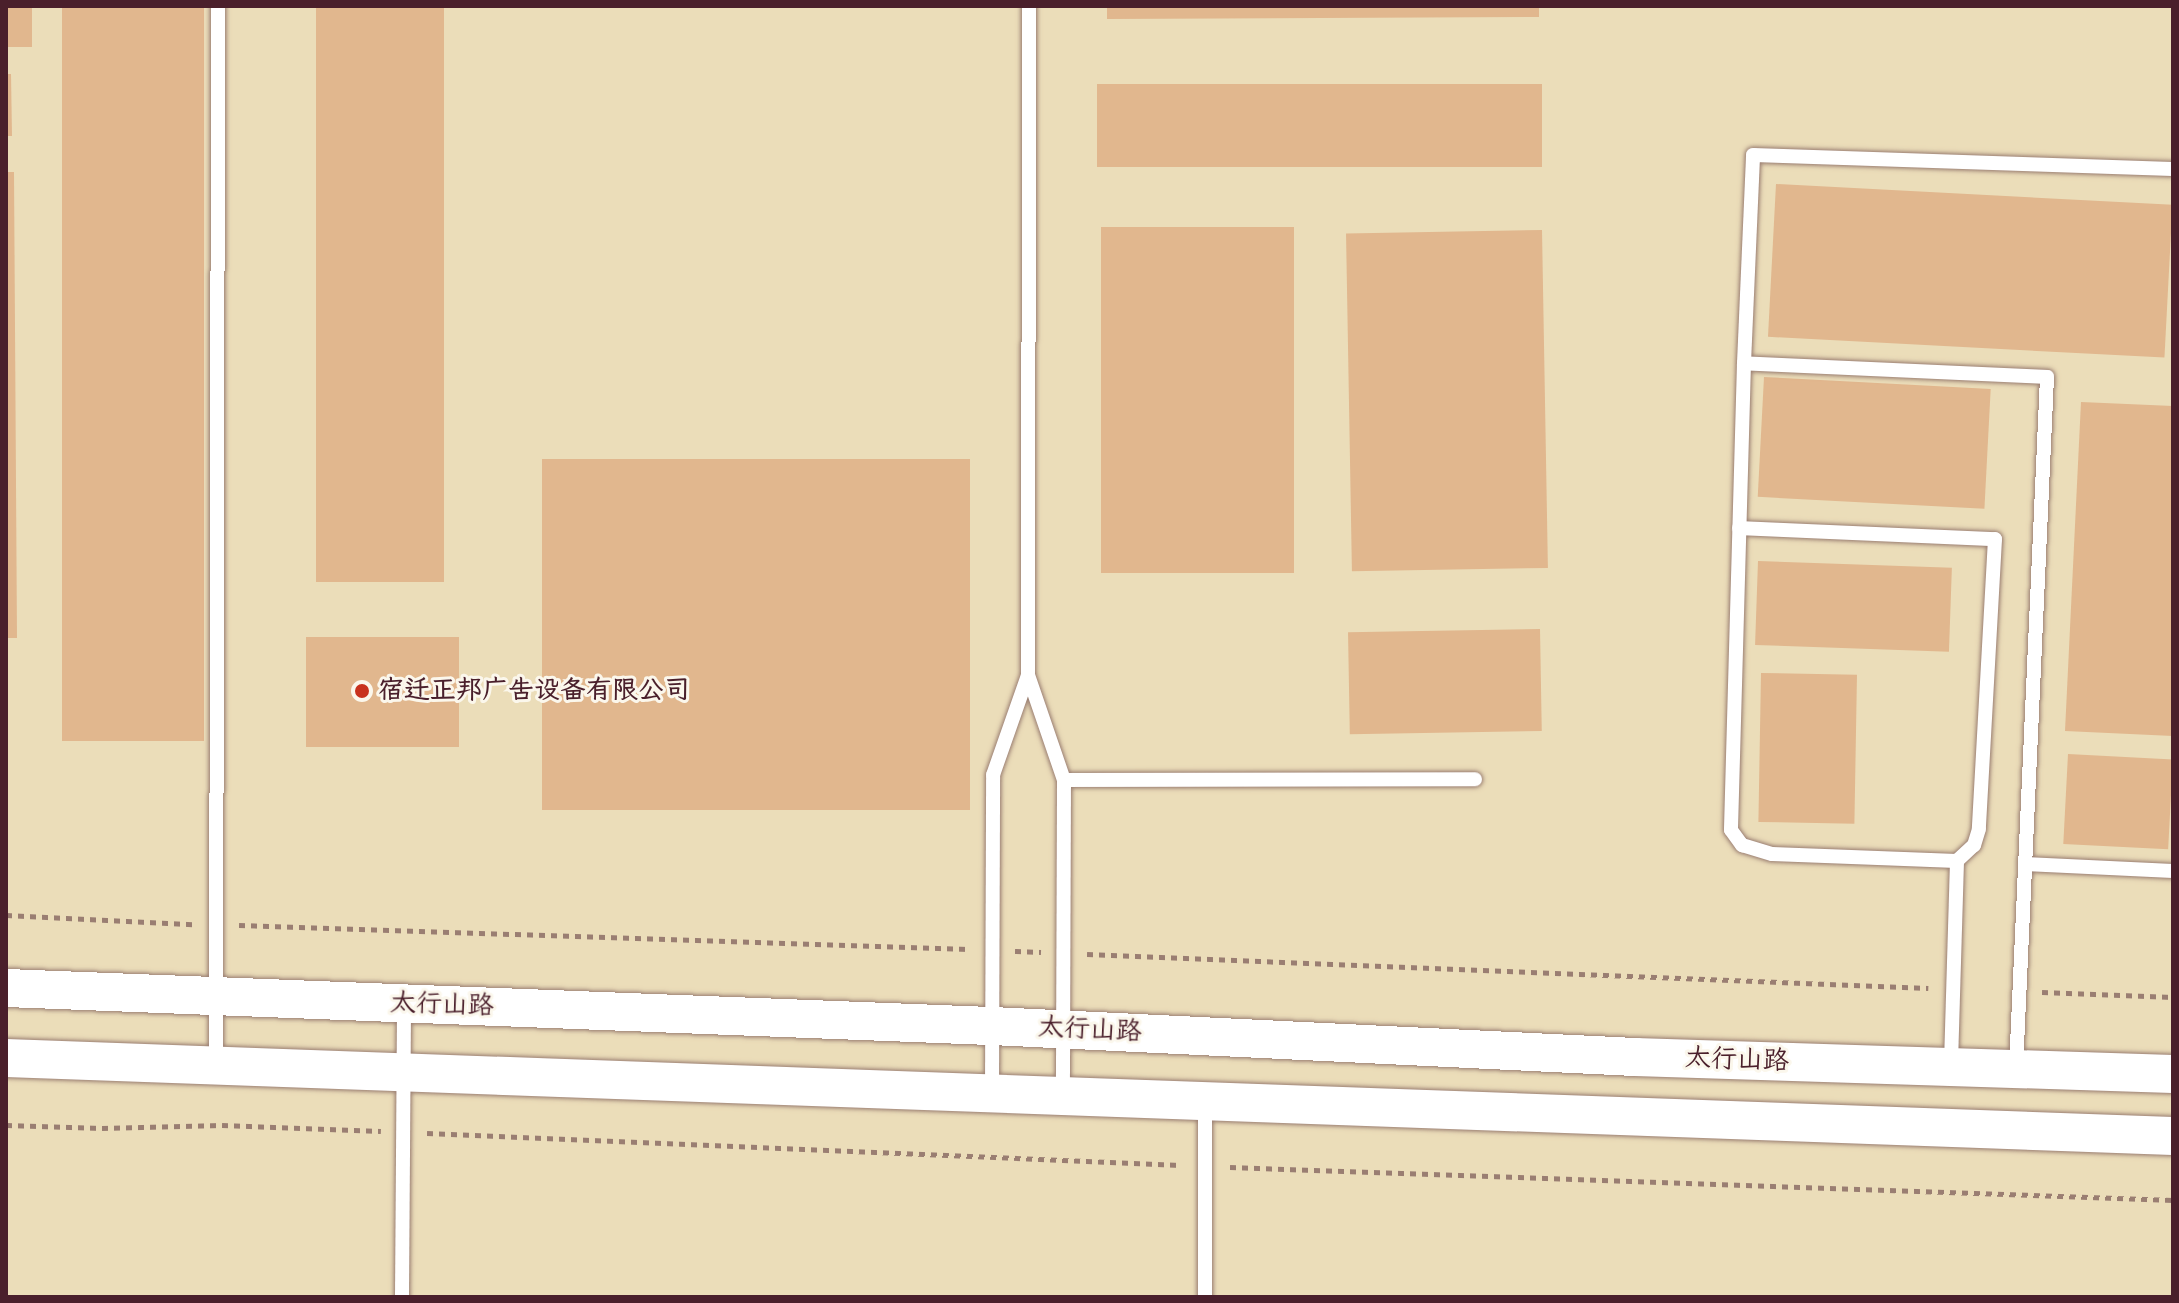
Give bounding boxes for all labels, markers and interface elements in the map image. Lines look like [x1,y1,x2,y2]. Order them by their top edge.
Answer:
place label: 宿迁正邦广告设备有限公司 [378,675,690,707]
marker: 宿迁正邦广告设备有限公司 [353,682,371,700]
street label: 太行山路 [389,988,495,1022]
street label: 太行山路 [1037,1012,1143,1048]
street label: 太行山路 [1684,1043,1790,1077]

